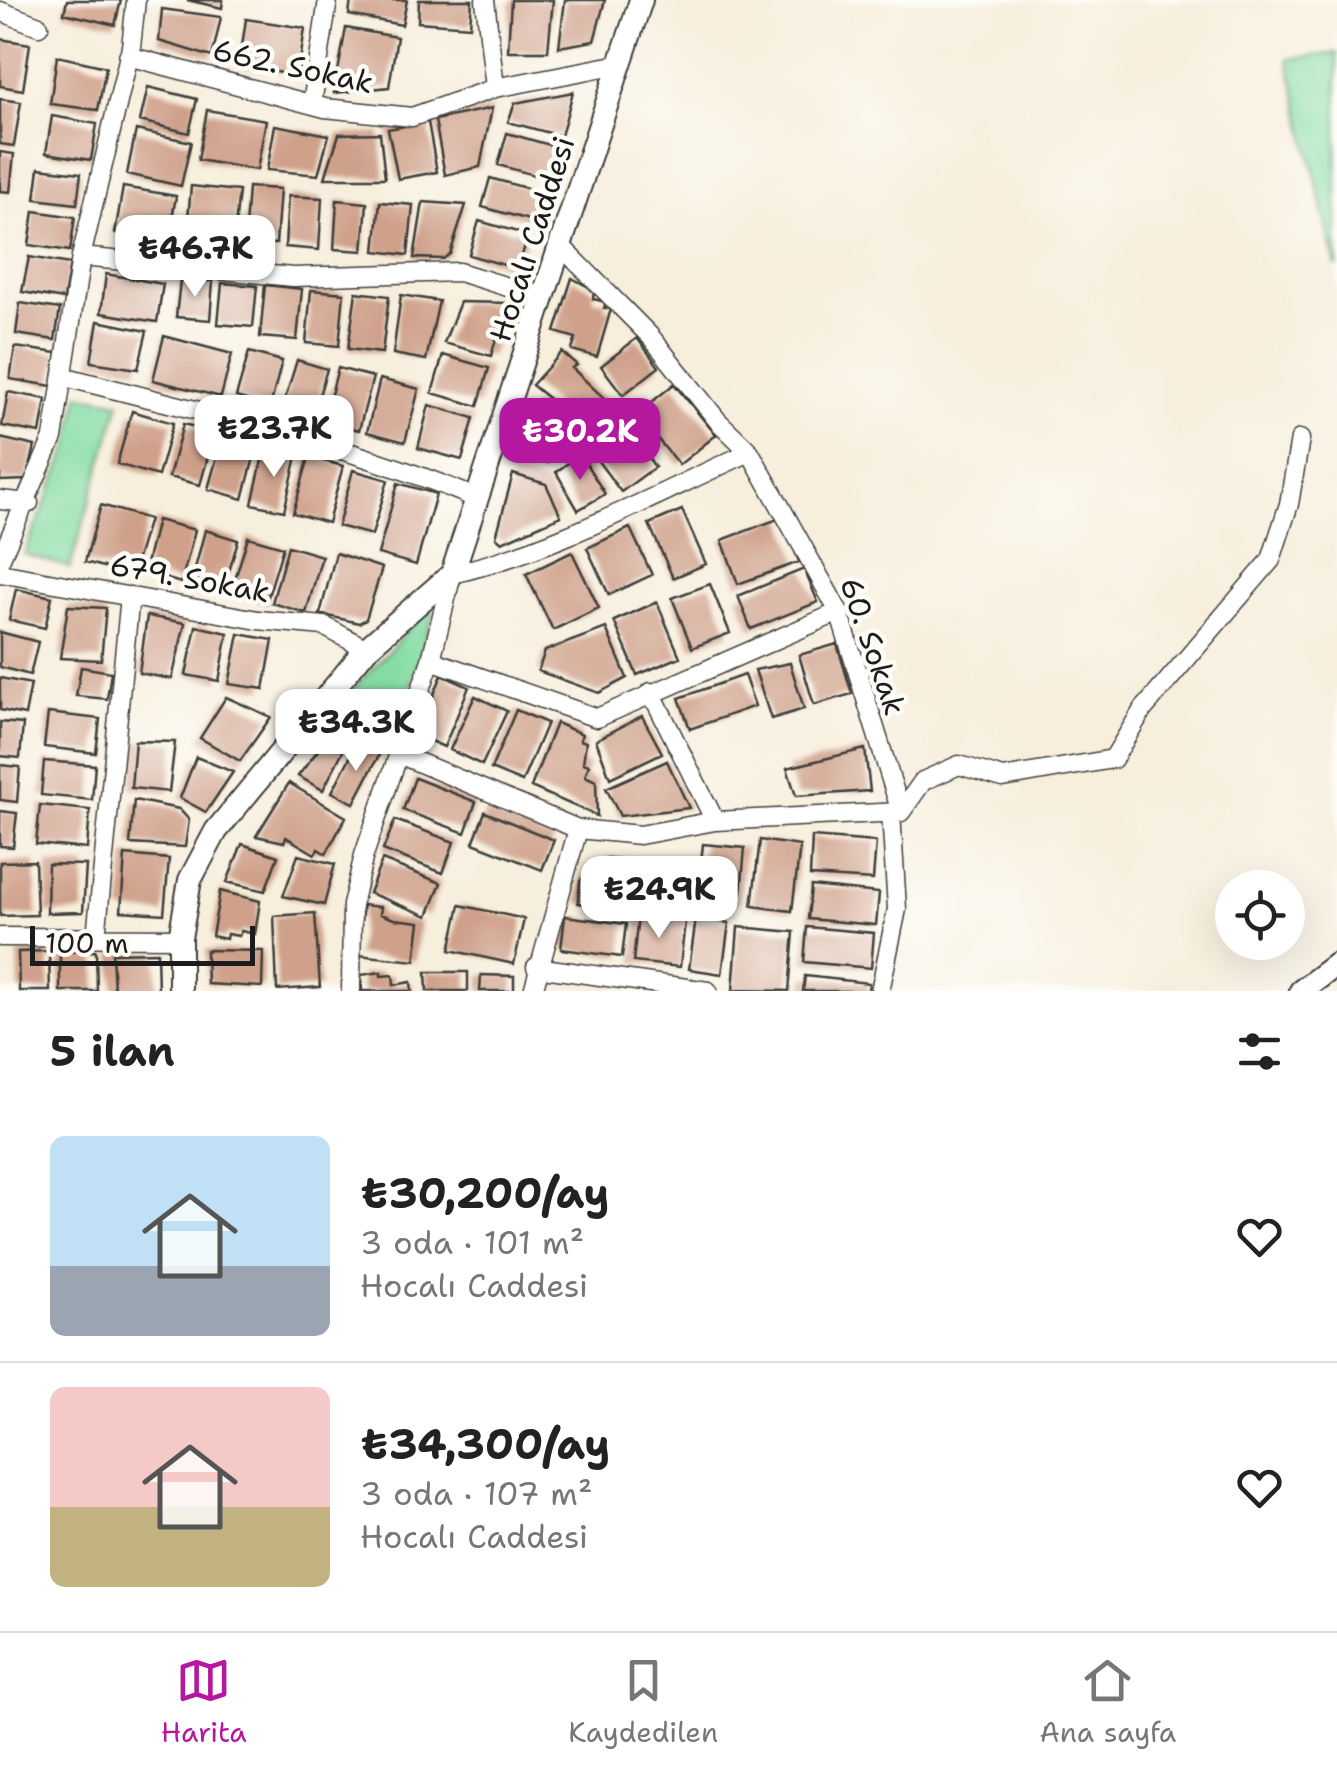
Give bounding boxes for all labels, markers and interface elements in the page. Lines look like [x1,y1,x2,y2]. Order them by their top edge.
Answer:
street label: 662. Sokak [209,29,377,103]
street label: Hocalı Caddesi [479,131,585,347]
pin: ₺46.7K [114,215,276,300]
text: ₺46.7K [137,226,253,269]
pin: ₺23.7K [193,395,355,480]
pin: ₺30.2K [499,398,661,483]
text: ₺23.7K [217,406,331,449]
text: ₺30.2K [521,409,639,452]
street label: 679. Sokak [107,544,273,612]
street label: 60. Sokak [830,572,916,720]
pin: ₺34.3K [275,689,437,774]
text: ₺34.3K [297,700,415,743]
pin: ₺24.9K [578,856,740,941]
text: ₺24.9K [603,867,715,910]
map controls [1215,870,1305,960]
button: locate [1215,870,1305,960]
scale bar [30,921,255,966]
text: 100 m [45,924,129,962]
text: 5 ilan [50,1023,175,1079]
icon: filters [1232,1024,1287,1079]
text: ₺30,200/ay [360,1165,609,1221]
icon: home [130,1176,250,1296]
icon: heart [1232,1209,1287,1264]
text: 3 oda · 101 m² [360,1221,584,1264]
text: Hocalı Caddesi [360,1264,588,1307]
text: ₺34,300/ay [360,1416,610,1472]
icon: home [130,1427,250,1547]
icon: heart [1232,1460,1287,1515]
text: 3 oda · 107 m² [360,1472,593,1515]
text: Hocalı Caddesi [360,1515,588,1558]
tab: Harita [161,1653,247,1751]
tab: Kaydedilen [568,1653,718,1751]
tab: Ana sayfa [1040,1653,1176,1751]

